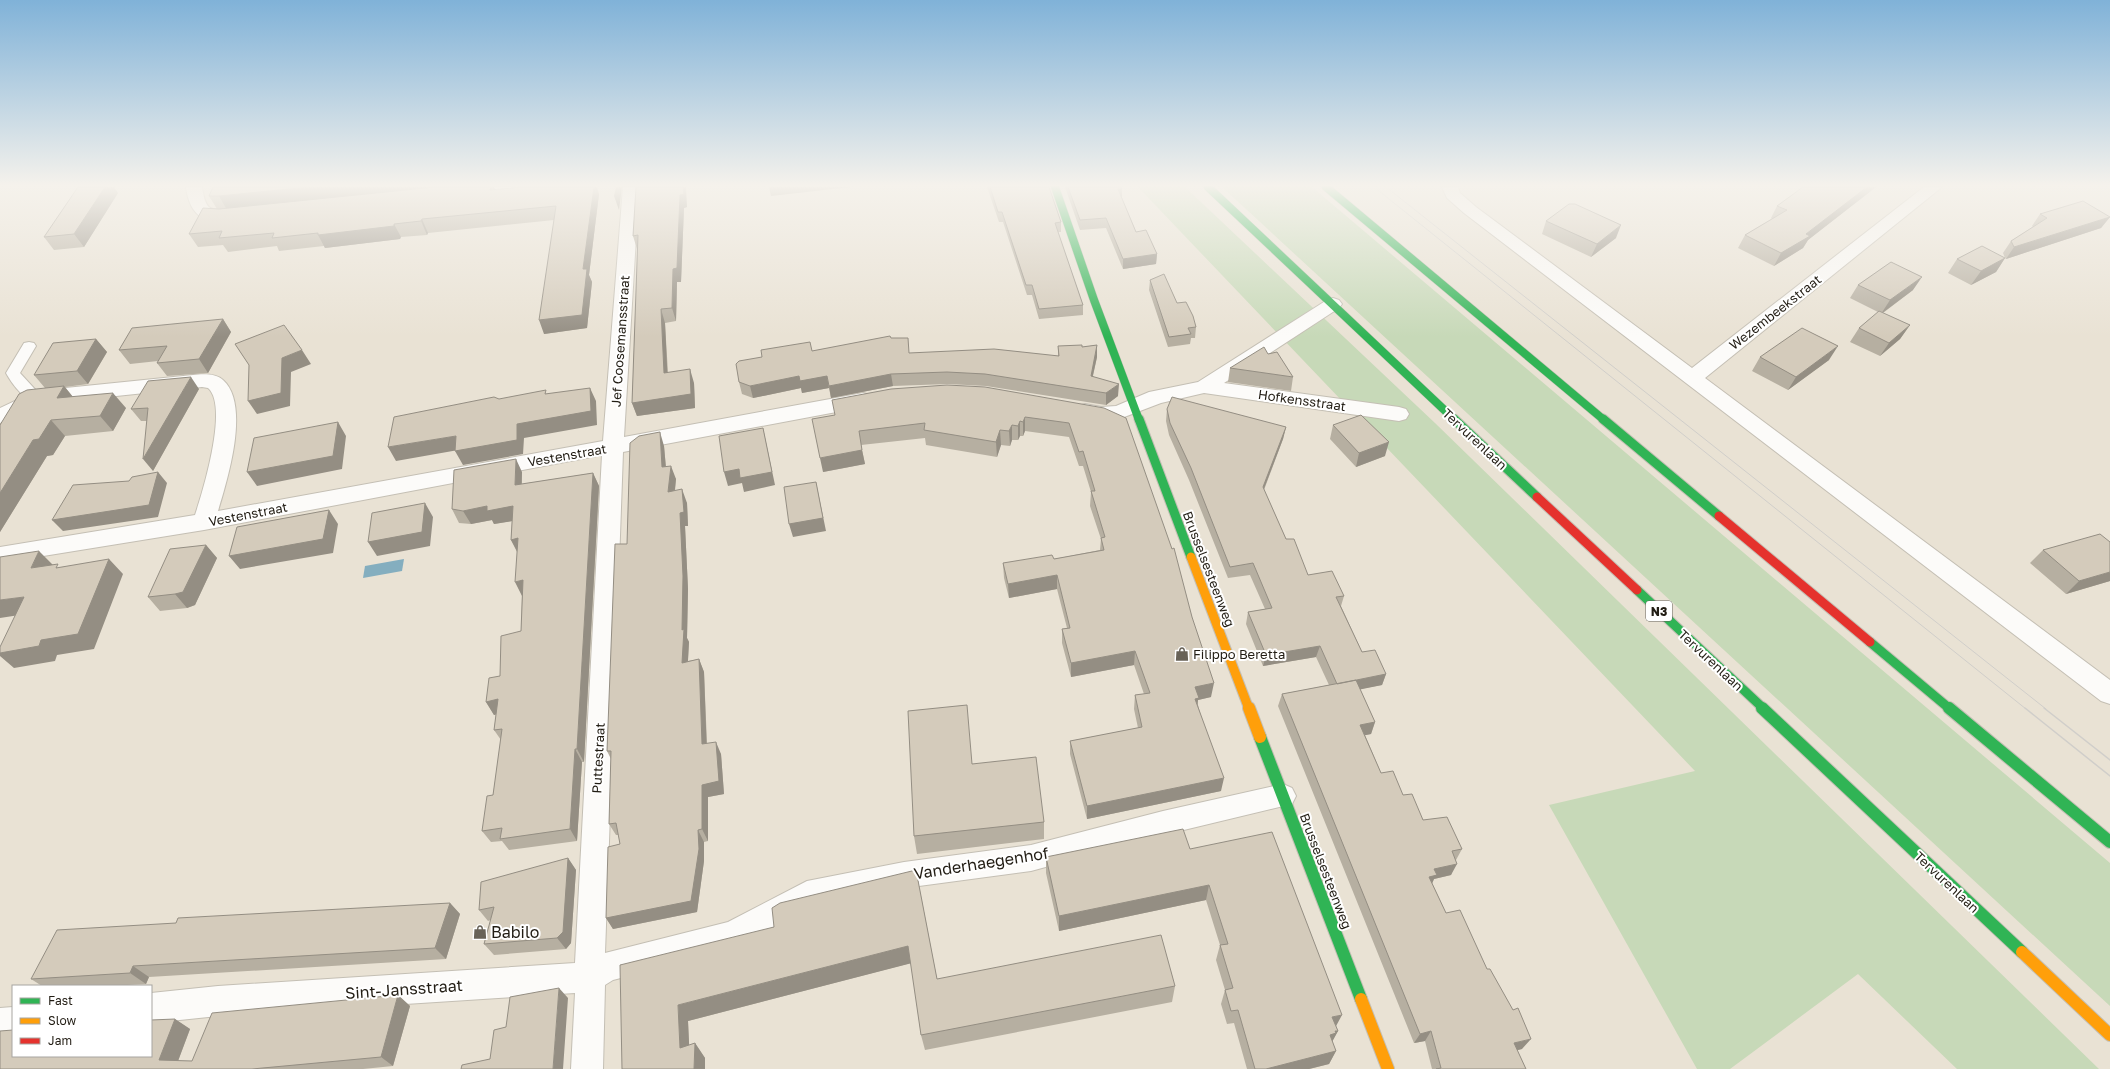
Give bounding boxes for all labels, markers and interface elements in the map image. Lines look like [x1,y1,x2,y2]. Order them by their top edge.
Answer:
street label: Wezembeekstraat [1726,271,1824,353]
street label: Jef Coosemansstraat [607,275,633,407]
street label: Hofkensstraat [1257,386,1347,414]
street label: Tervurenlaan [1439,405,1511,473]
street label: Vestenstraat [526,440,608,470]
street label: Vestenstraat [207,499,289,529]
street label: Brusselsesteenweg [1180,509,1238,629]
road number: N3 [1646,601,1672,621]
street label: Tervurenlaan [1675,626,1747,694]
shop icon: Filippo Beretta [1174,646,1190,662]
place label: Filippo Beretta [1193,646,1285,662]
street label: Puttestraat [588,722,608,794]
street label: Brusselsesteenweg [1297,811,1355,931]
street label: Vanderhaegenhof [912,842,1050,884]
street label: Tervurenlaan [1911,848,1983,916]
place label: Babilo [491,922,539,942]
shop icon: Babilo [472,924,488,940]
street label: Sint-Jansstraat [345,975,463,1003]
legend [12,985,152,1057]
text: Fast [48,993,73,1008]
text: Slow [48,1013,76,1028]
text: Jam [48,1033,72,1048]

